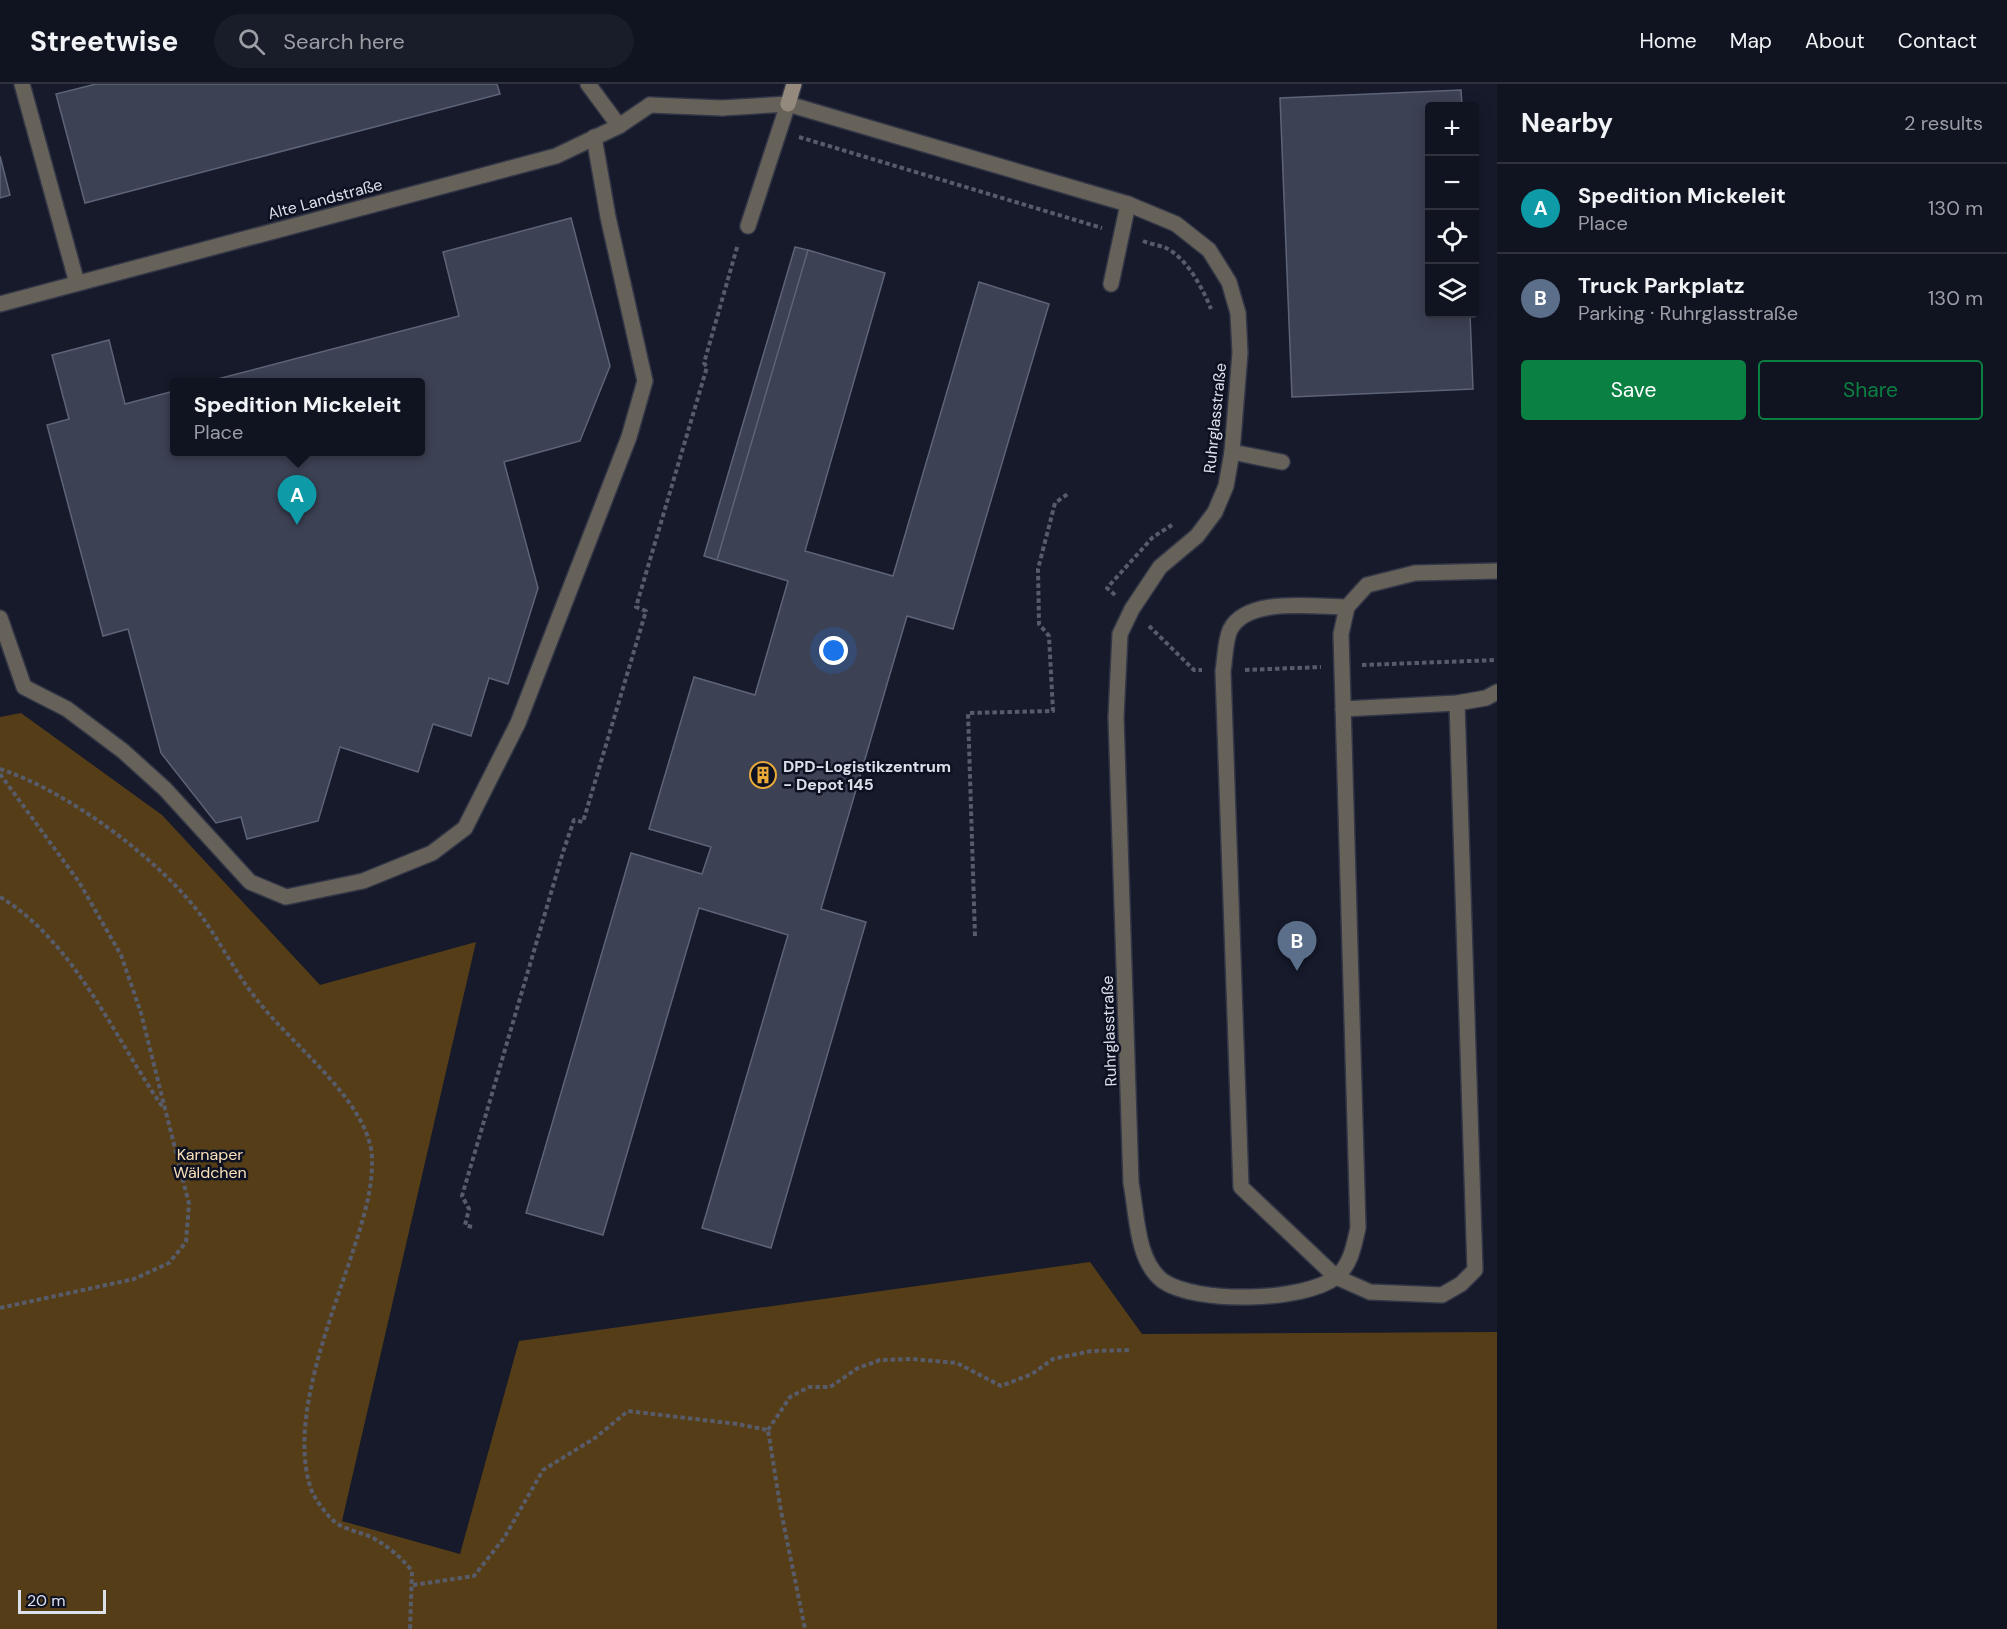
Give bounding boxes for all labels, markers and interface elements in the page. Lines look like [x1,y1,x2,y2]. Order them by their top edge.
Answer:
search box [214,14,634,68]
text: Streetwise [30,23,178,60]
icon: search [235,25,268,58]
text: Search here [283,27,405,56]
text: Home [1639,27,1697,55]
text: Map [1730,27,1772,55]
text: About [1805,27,1865,55]
text: Contact [1898,27,1977,55]
map controls [1425,102,1479,318]
button: + [1425,102,1479,156]
text: Nearby [1521,106,1613,140]
text: 2 results [1904,110,1983,136]
button: − [1425,156,1479,210]
street label: Alte Landstraße [265,174,385,224]
text: Spedition Mickeleit [1578,181,1786,210]
text: A [1533,195,1548,221]
text: 130 m [1928,195,1983,221]
button: locate [1425,210,1479,264]
text: Place [1578,210,1628,236]
button: layers [1425,264,1479,318]
text: Truck Parkplatz [1578,271,1745,300]
text: B [1534,285,1547,311]
text: 130 m [1928,285,1983,311]
text: Parking · Ruhrglasstraße [1578,300,1798,326]
button: Save [1521,360,1746,420]
button: Share [1758,360,1983,420]
street label: Ruhrglasstraße [1199,362,1231,474]
popup [170,378,425,456]
text: Spedition Mickeleit [194,390,401,419]
text: Place [194,419,243,445]
pin: A [278,476,316,525]
your location [819,636,848,665]
place label: DPD-Logistikzentrum - Depot 145 [783,756,951,795]
building icon: DPD-Logistikzentrum - Depot 145 [748,760,778,790]
pin: B [1278,922,1316,971]
street label: Ruhrglasstraße [1097,975,1121,1087]
park label: Karnaper Wäldchen [173,1144,247,1183]
scale bar [18,1587,106,1614]
text: 20 m [27,1590,66,1611]

